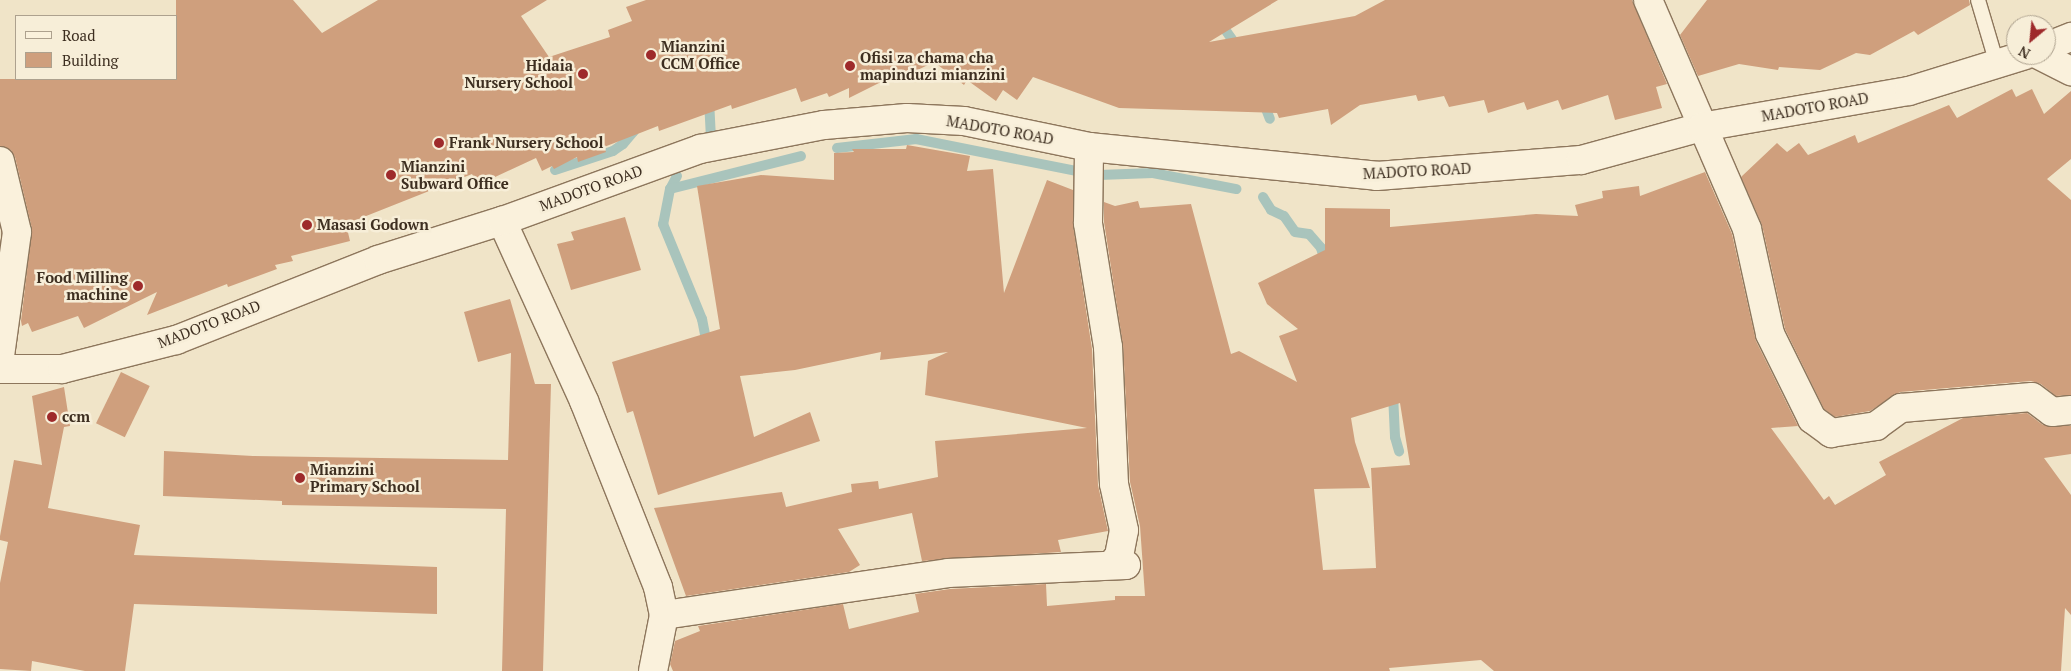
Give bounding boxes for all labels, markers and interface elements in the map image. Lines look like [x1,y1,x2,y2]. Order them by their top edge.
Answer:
legend [15,15,178,80]
north arrow [2006,15,2056,65]
text: Road [62,25,95,45]
place label: Mianzini CCM Office [661,37,740,72]
text: N [2015,42,2033,64]
place label: Ofisi za chama cha mapinduzi mianzini [860,48,1005,83]
marker: Mianzini CCM Office [645,49,657,61]
text: Building [62,50,119,70]
place label: Hidaia Nursery School [464,56,573,91]
marker: Ofisi za chama cha mapinduzi mianzini [844,60,856,72]
marker: Hidaia Nursery School [577,68,589,80]
street label: MADOTO ROAD [1760,89,1870,125]
street label: MADOTO ROAD [945,112,1055,148]
place label: Frank Nursery School [449,134,603,152]
marker: Frank Nursery School [433,137,445,149]
place label: Mianzini Subward Office [401,157,509,192]
street label: MADOTO ROAD [1362,159,1472,183]
street label: MADOTO ROAD [537,161,645,215]
marker: Mianzini Subward Office [385,169,397,181]
place label: Masasi Godown [317,216,429,234]
marker: Masasi Godown [301,219,313,231]
place label: Food Milling machine [37,268,128,303]
marker: Food Milling machine [132,280,144,292]
street label: MADOTO ROAD [155,296,263,352]
place label: ccm [62,408,90,426]
marker: ccm [46,411,58,423]
place label: Mianzini Primary School [310,460,420,495]
marker: Mianzini Primary School [294,472,306,484]

